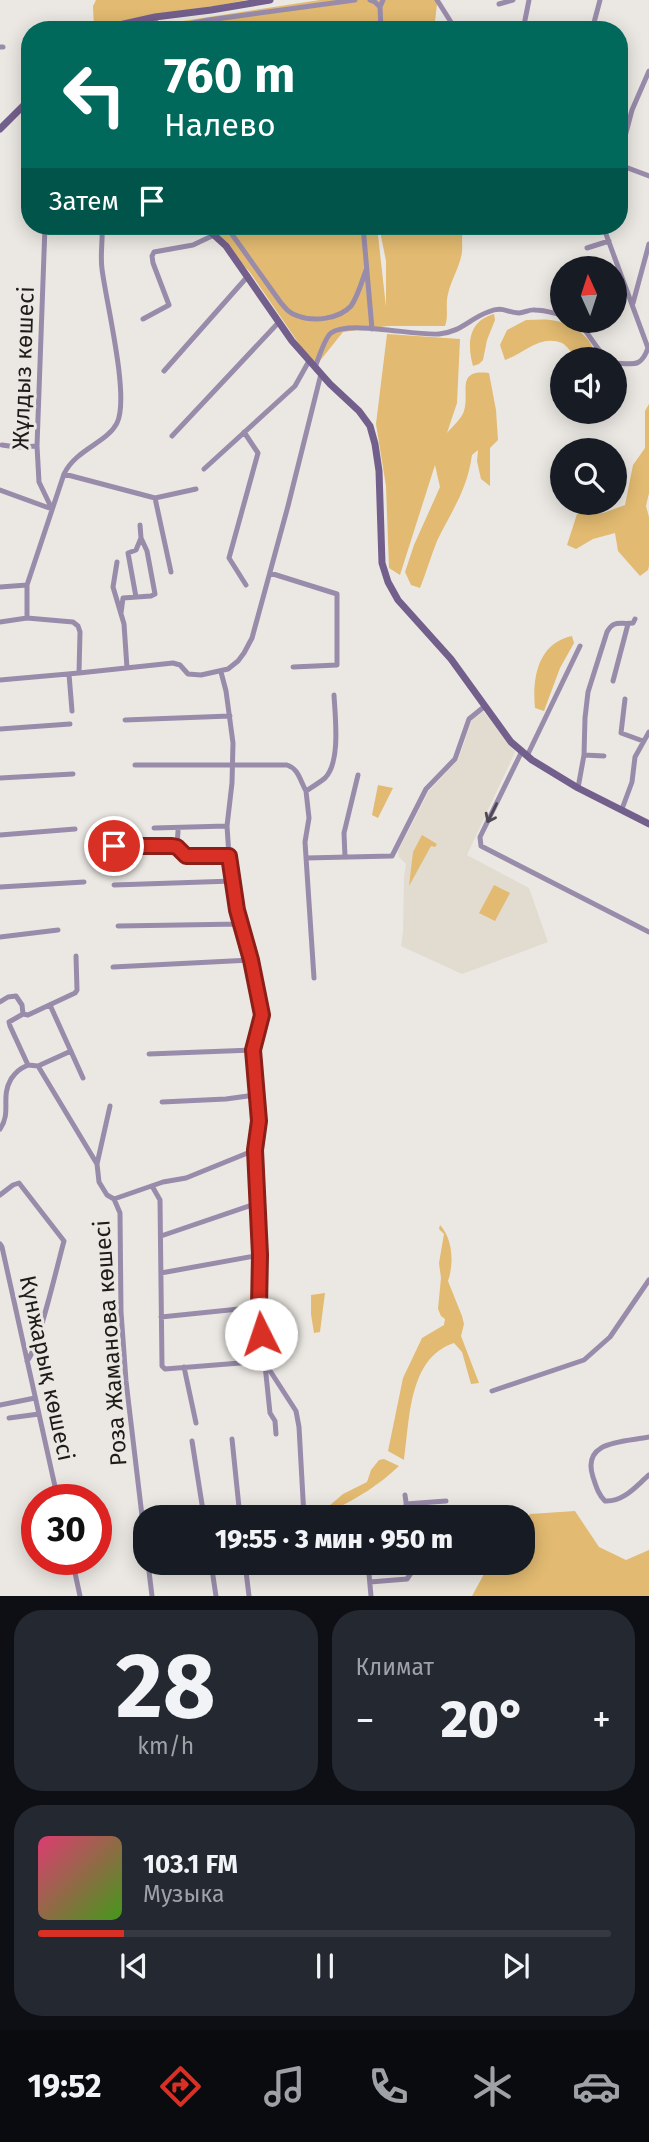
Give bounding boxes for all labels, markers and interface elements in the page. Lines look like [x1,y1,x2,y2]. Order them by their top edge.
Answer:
text: 760 m [164,46,295,105]
icon: left [49,49,140,140]
text: Налево [164,106,276,144]
icon: arrive [133,182,171,220]
text: Затем [49,186,119,217]
north arrow [550,256,626,332]
map controls [550,256,627,515]
street label: Жұлдыз көшесі [6,286,40,450]
button: sound [550,347,627,424]
button: search [550,438,627,515]
one-way arrow [485,802,498,823]
pin [84,816,144,876]
icon: arrive [95,827,133,865]
street label: Роза Жаманова көшесі [87,1219,133,1467]
street label: Күнжарық көшесі [14,1273,80,1463]
position arrow [224,1297,298,1371]
speed limit sign: 30 [21,1484,112,1575]
text: 19:55 · 3 мин · 950 m [215,1524,453,1555]
text: 28 [116,1632,216,1741]
text: Климат [356,1653,434,1681]
text: 20° [441,1688,526,1751]
text: − [356,1697,375,1743]
text: + [592,1697,611,1743]
text: km/h [137,1732,194,1760]
text: 103.1 FM [143,1849,238,1880]
text: Музыка [143,1880,224,1908]
icon: previous [115,1947,153,1985]
icon: pause [306,1947,344,1985]
icon: next [497,1947,535,1985]
icon: directions [156,2062,205,2111]
icon: music [260,2062,309,2111]
icon: phone [364,2062,413,2111]
icon: climate [468,2062,517,2111]
icon: car [572,2062,621,2111]
text: 19:52 [28,2067,101,2105]

